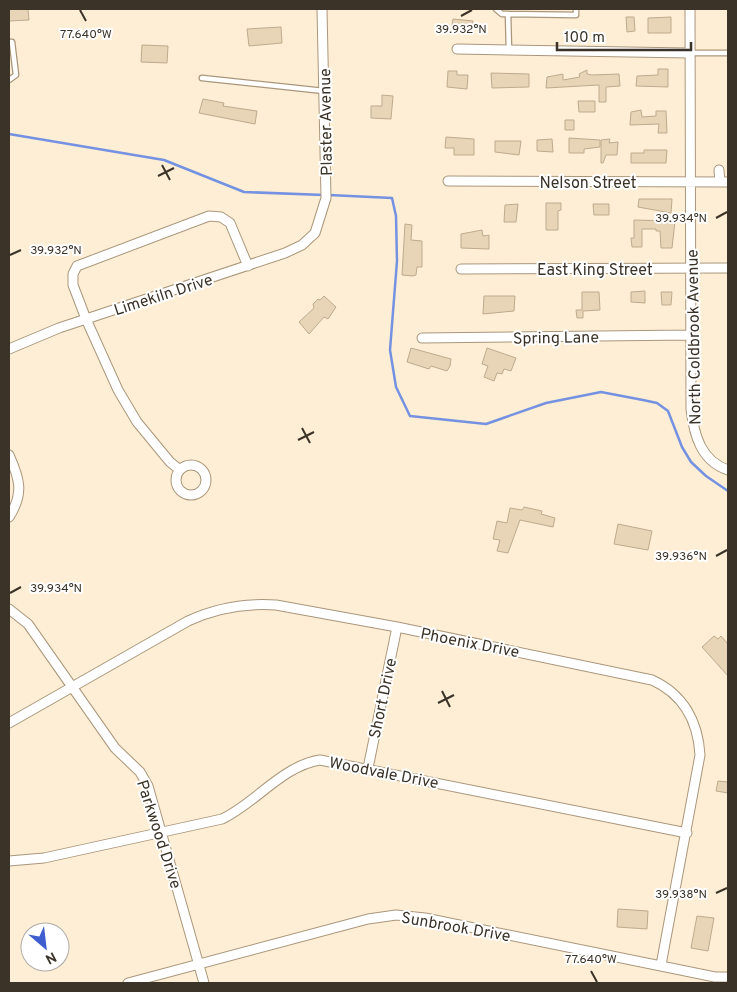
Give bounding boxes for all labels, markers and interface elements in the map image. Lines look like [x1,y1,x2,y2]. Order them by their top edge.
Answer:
scale bar [557,20,691,52]
text: 39.932°N [435,22,487,38]
text: 77.640°W [60,27,112,43]
text: 100 m [564,29,605,48]
street label: Plaster Avenue [316,68,338,176]
street label: Nelson Street [539,174,637,194]
text: 39.934°N [655,211,707,227]
text: 39.932°N [30,243,82,259]
street label: North Coldbrook Avenue [683,249,707,425]
street label: East King Street [537,261,653,281]
street label: Limekiln Drive [112,271,216,321]
street label: Spring Lane [513,328,599,350]
text: 39.936°N [655,549,707,565]
text: 39.934°N [30,581,82,597]
street label: Phoenix Drive [418,625,521,663]
street label: Short Drive [366,656,402,741]
street label: Woodvale Drive [327,754,440,794]
street label: Parkwood Drive [131,778,185,891]
text: 39.938°N [655,887,707,903]
street label: Sunbrook Drive [399,909,512,947]
north arrow [20,922,70,972]
text: N [42,947,59,967]
text: 77.640°W [565,952,617,968]

